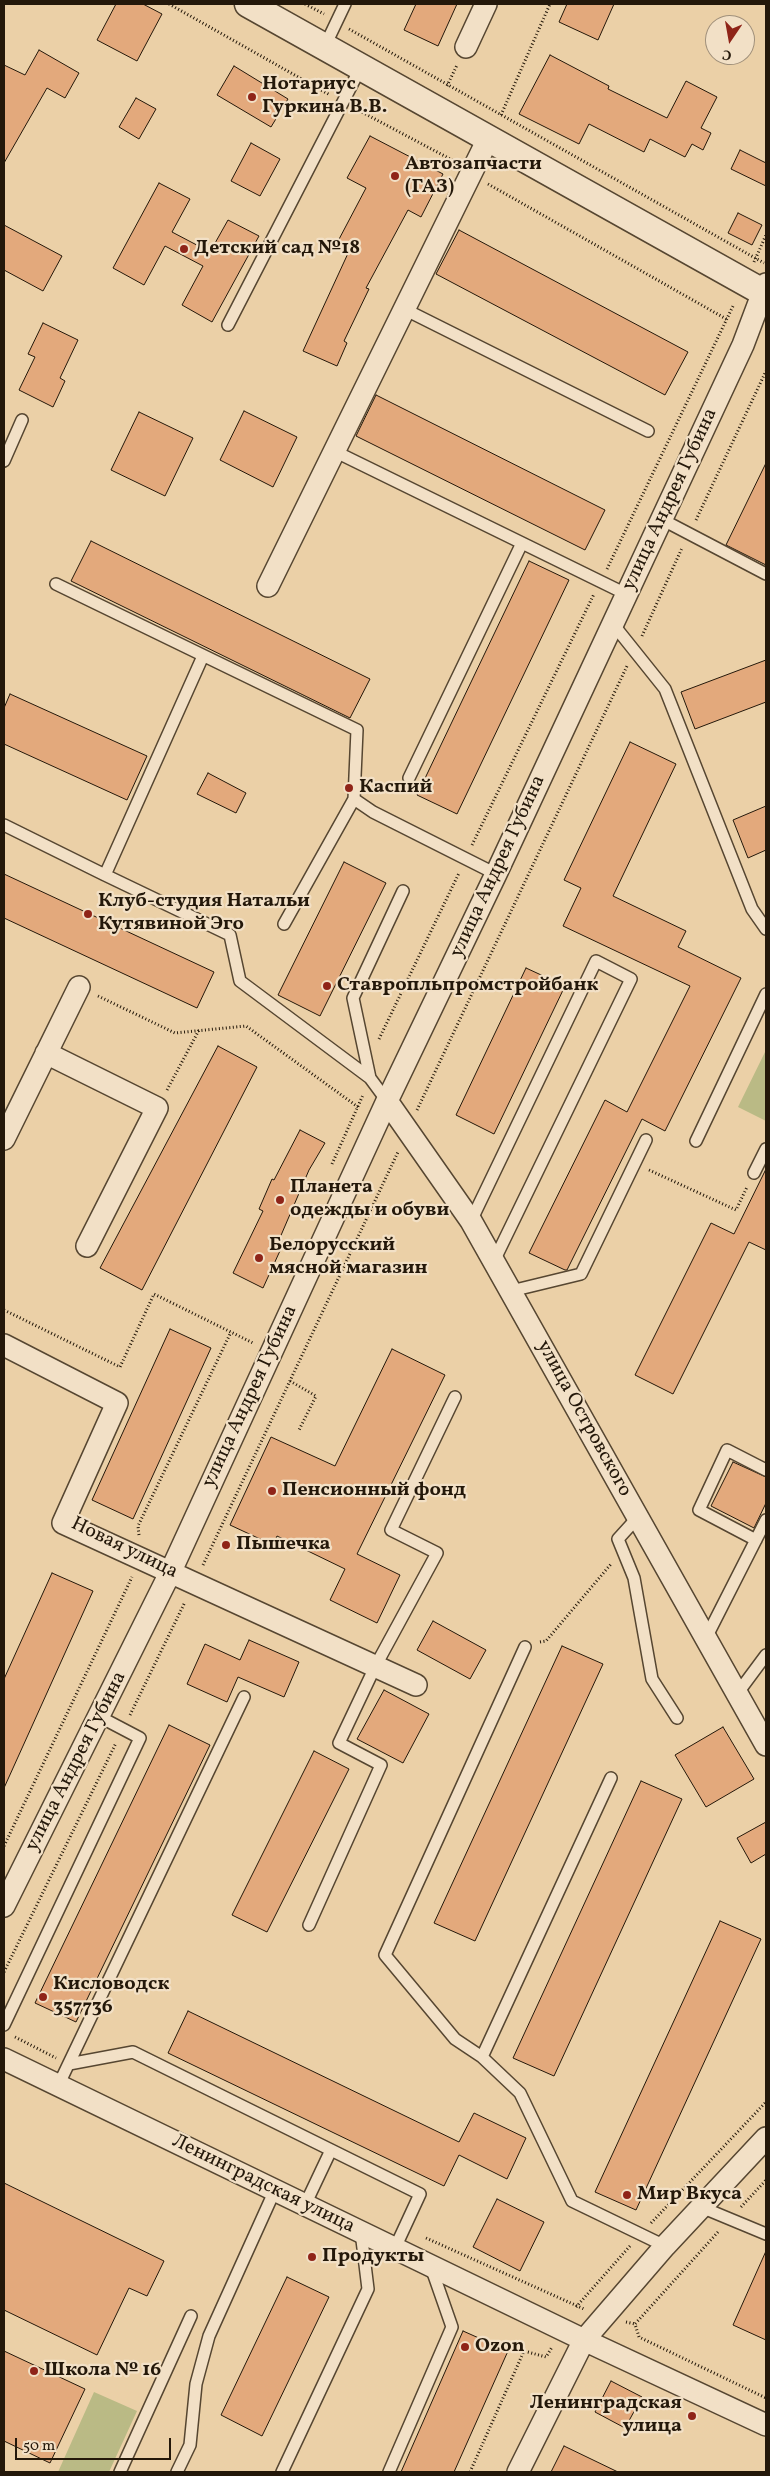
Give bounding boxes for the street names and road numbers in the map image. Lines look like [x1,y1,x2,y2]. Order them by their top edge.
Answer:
street label: улица Андрея Губина [618,405,724,595]
street label: улица Андрея Губина [446,772,552,962]
street label: улица Андрея Губина [198,1302,304,1492]
street label: улица Островского [530,1337,636,1501]
street label: Новая улица [67,1513,181,1585]
street label: улица Андрея Губина [21,1668,133,1856]
street label: Ленинградская улица [168,2130,358,2240]

